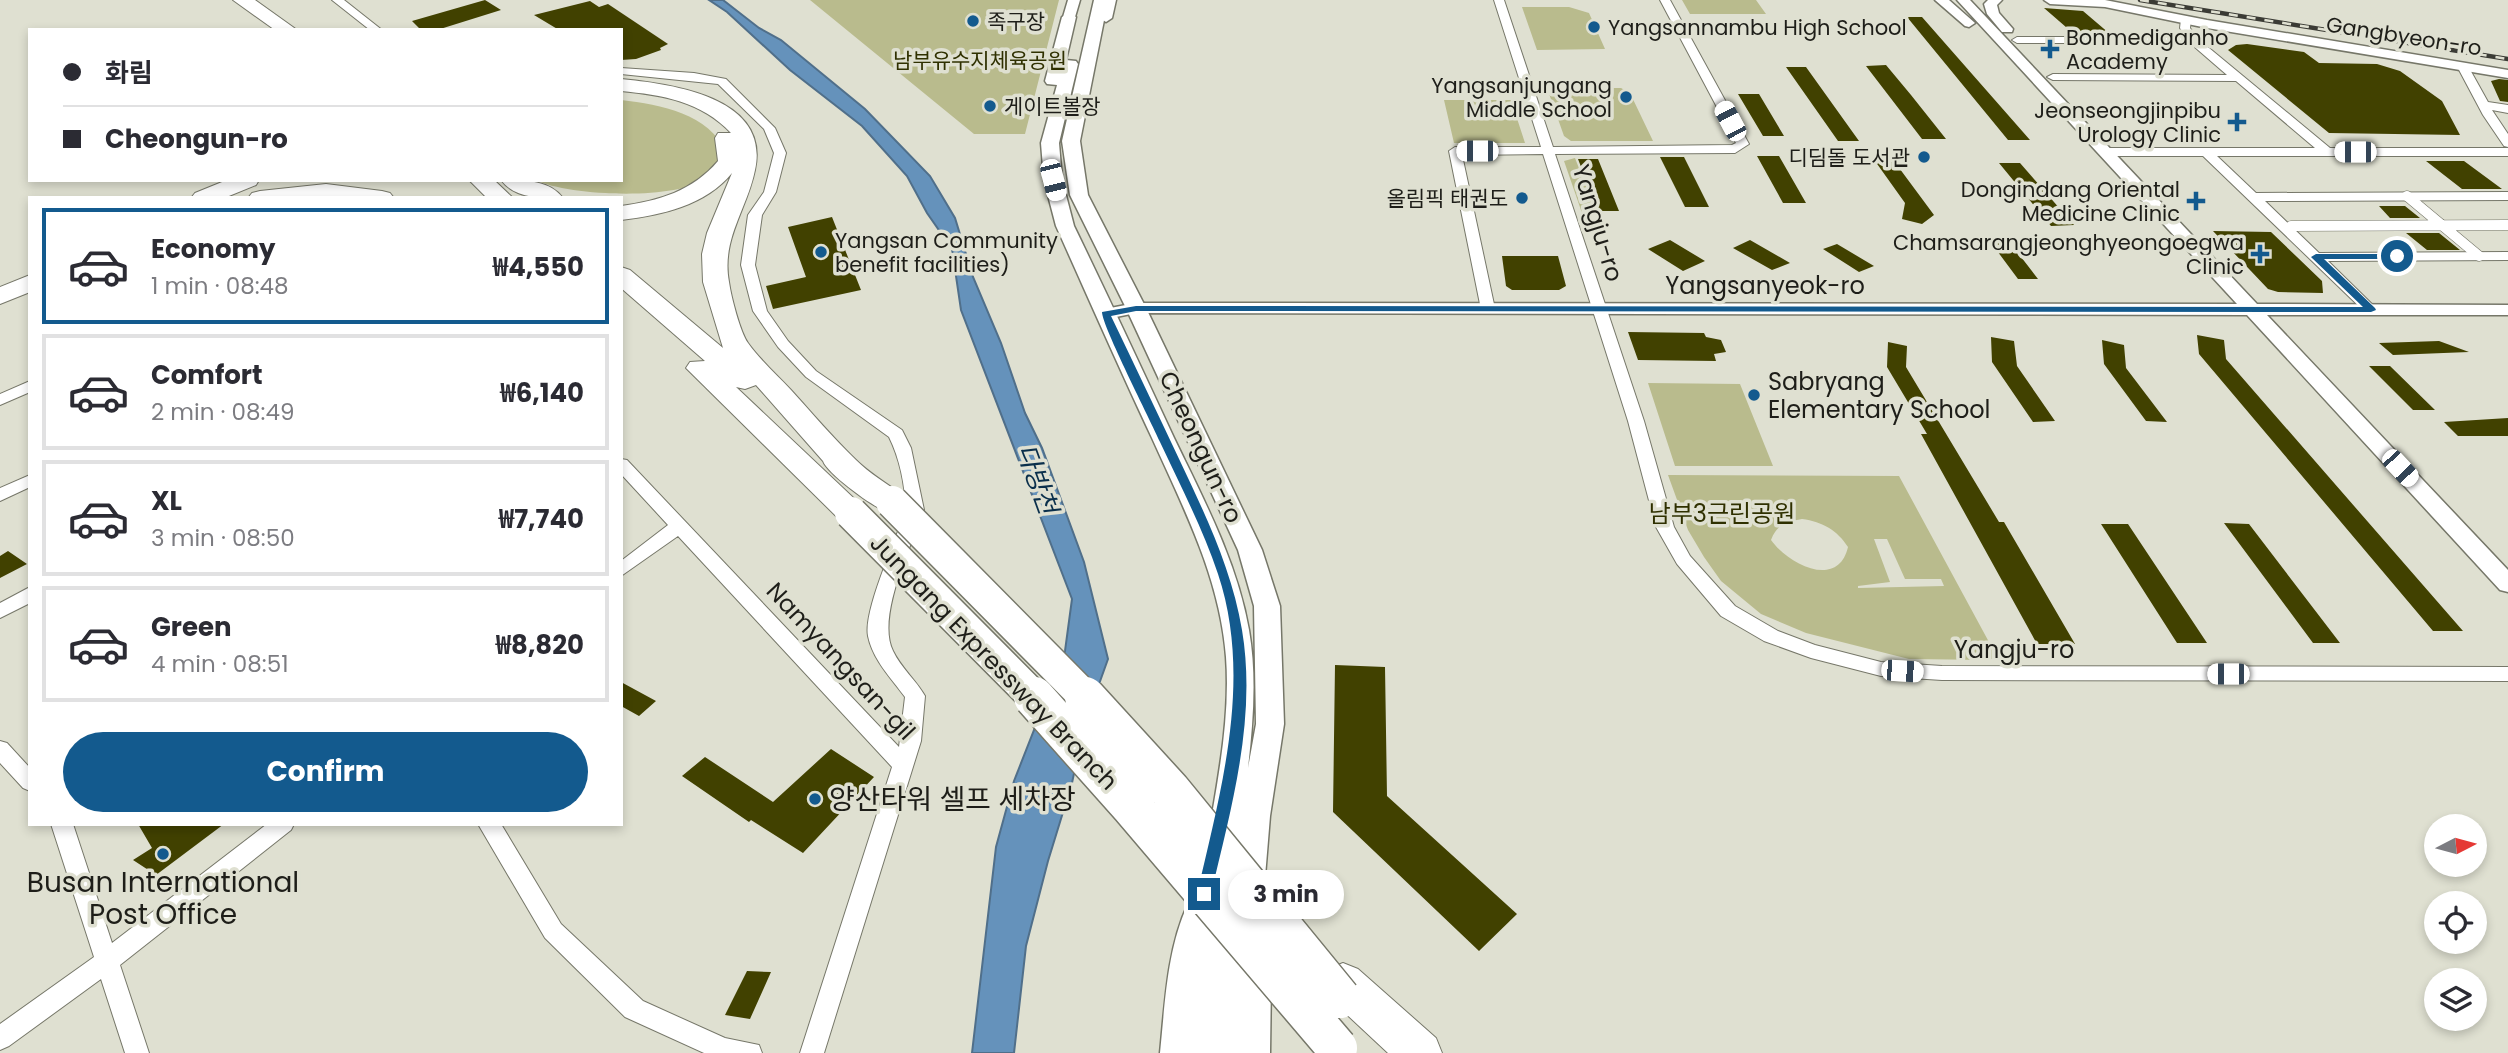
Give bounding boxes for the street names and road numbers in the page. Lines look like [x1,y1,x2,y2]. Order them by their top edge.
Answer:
street label: Gangbyeon-ro [2324,9,2484,63]
street label: Yangju-ro [1565,160,1631,286]
street label: Yangsanyeok-ro [1665,269,1865,302]
street label: Cheongun-ro [1151,366,1251,528]
street label: Jungang Expressway Branch [863,527,1125,797]
street label: Namyangsan-gil [759,575,923,747]
street label: Yangju-ro [1954,633,2074,666]

